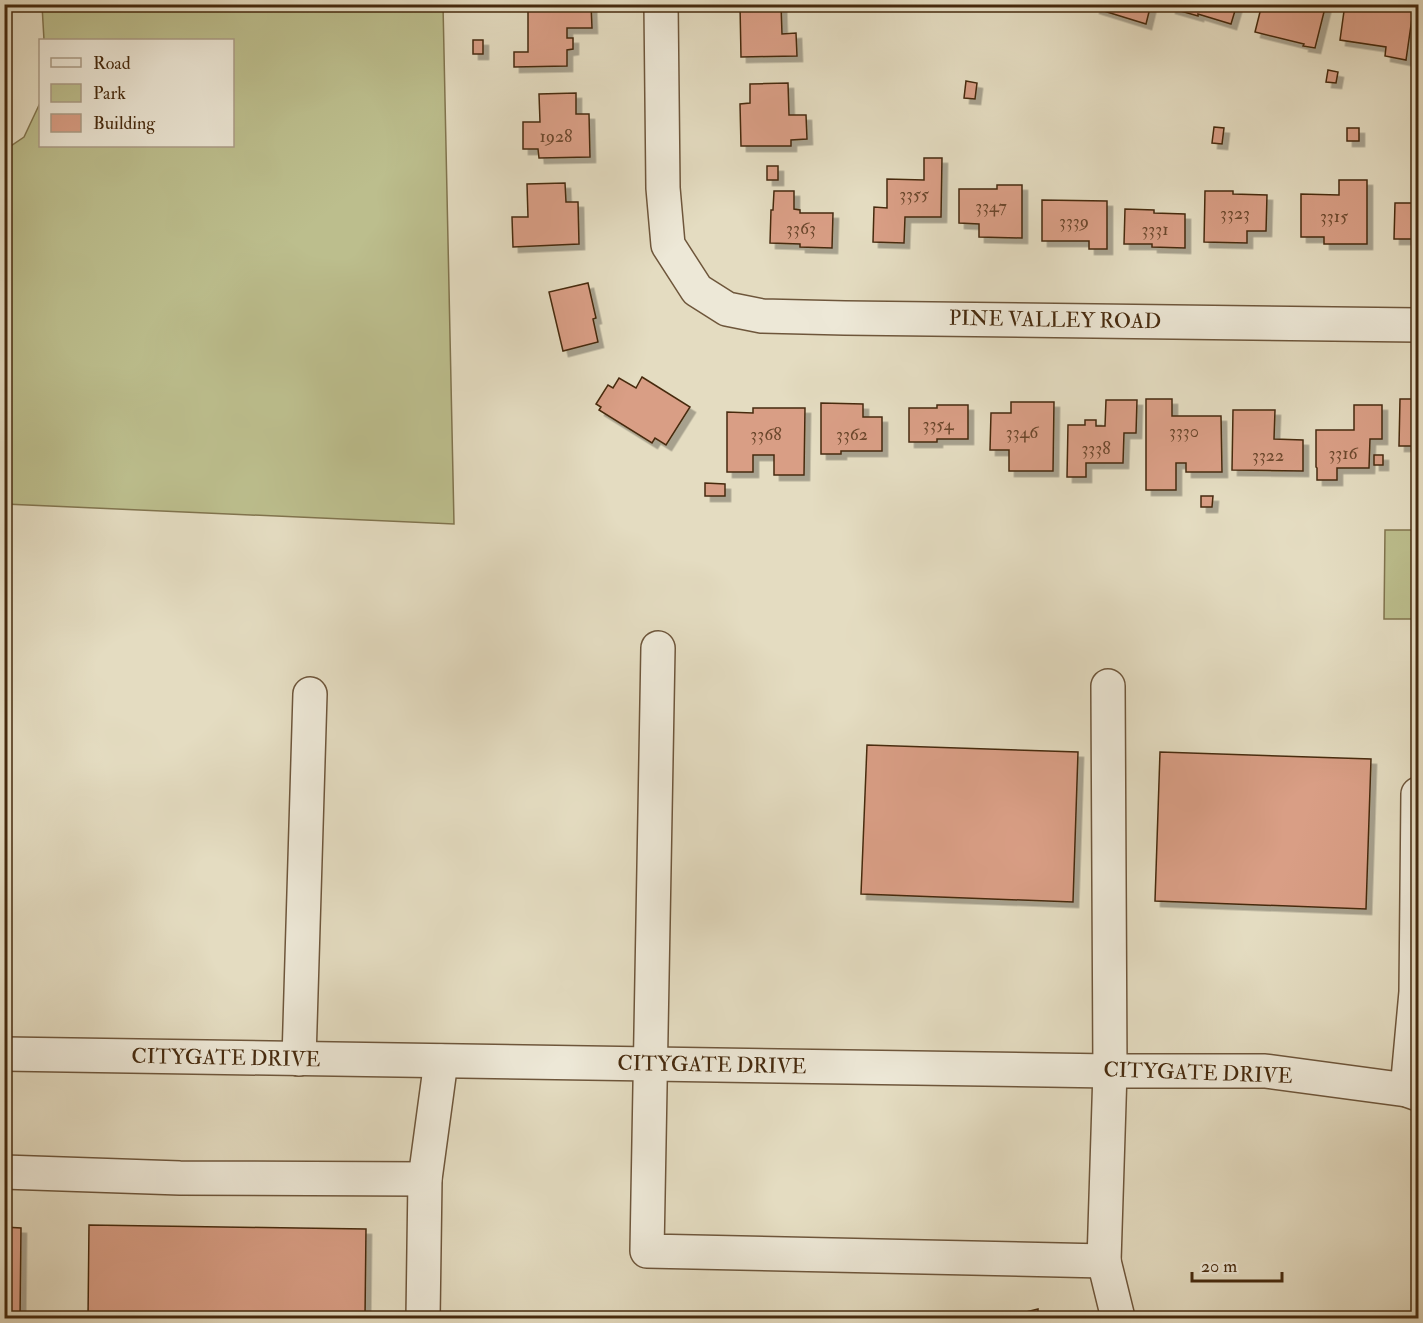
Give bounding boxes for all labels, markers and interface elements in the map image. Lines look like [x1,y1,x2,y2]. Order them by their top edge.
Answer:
legend [39,39,234,147]
text: Road [93,52,131,75]
text: Park [93,82,126,105]
text: Building [93,112,156,135]
house number: 1928 [539,125,573,148]
house number: 3355 [899,183,929,206]
house number: 3347 [975,195,1007,218]
house number: 3323 [1220,202,1250,225]
house number: 3315 [1320,205,1348,228]
house number: 3339 [1059,210,1089,233]
house number: 3363 [786,217,816,240]
house number: 3331 [1141,218,1169,241]
street label: PINE VALLEY ROAD [949,305,1161,335]
house number: 3354 [923,413,955,436]
house number: 3330 [1169,420,1199,443]
house number: 3346 [1006,421,1039,444]
house number: 3368 [750,423,782,446]
house number: 3362 [836,423,868,446]
house number: 3338 [1081,437,1111,460]
house number: 3316 [1328,442,1359,465]
house number: 3322 [1252,444,1284,467]
street label: CITYGATE DRIVE [131,1043,321,1073]
street label: CITYGATE DRIVE [617,1050,807,1080]
street label: CITYGATE DRIVE [1103,1056,1293,1090]
scale bar [1192,1245,1282,1283]
text: 20 m [1201,1255,1237,1278]

